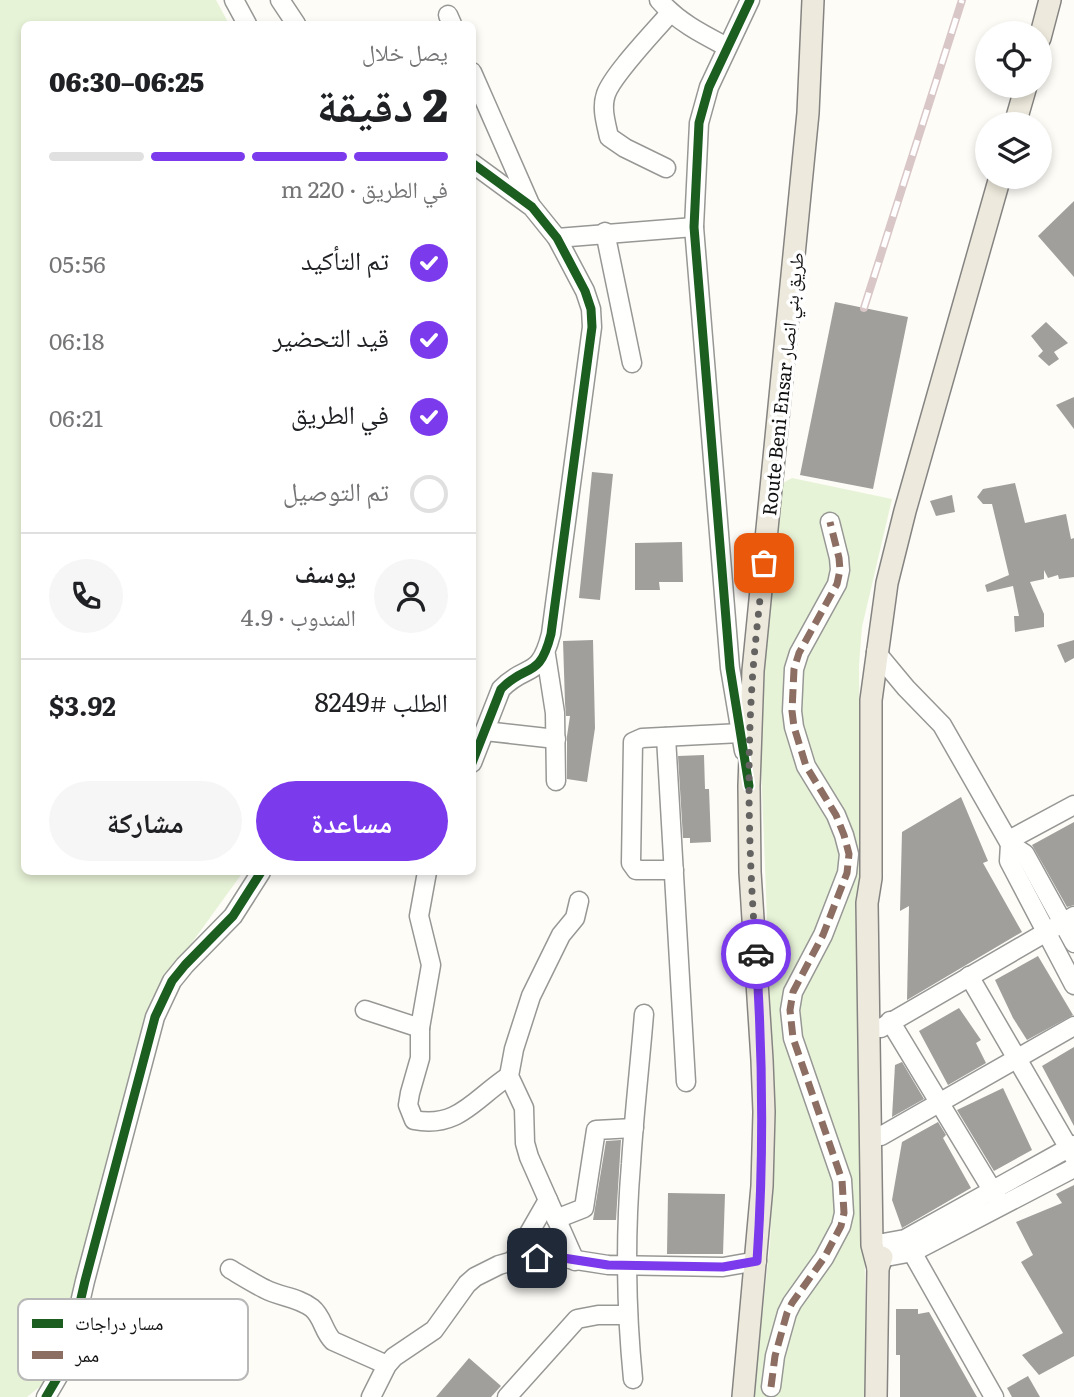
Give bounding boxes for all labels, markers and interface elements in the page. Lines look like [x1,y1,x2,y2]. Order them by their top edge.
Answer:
map controls [975,21,1052,189]
button: locate [975,21,1052,98]
text: يصل خلال [362,34,448,68]
text: 06:25–06:30 [49,61,204,100]
text: 2 دقيقة [317,68,448,136]
button: layers [975,112,1052,189]
text: في الطريق · 220 m [281,171,448,205]
text: تم التأكيد [301,239,389,278]
icon: check [410,244,448,282]
text: 05:56 [49,246,106,280]
street label: Route Beni Ensar طريق بني انصار [754,251,813,517]
text: قيد التحضير [273,316,389,355]
icon: check [410,321,448,359]
text: 06:18 [49,323,104,357]
text: في الطريق [291,393,389,432]
icon: check [410,398,448,436]
text: 06:21 [49,400,103,434]
text: تم التوصيل [283,470,389,509]
pin [734,533,794,593]
icon: bag [745,544,783,582]
text: يوسف [295,552,356,591]
button: phone [49,559,123,633]
button: person [374,559,448,633]
text: المندوب · 4.9 [241,599,356,633]
text: الطلب #8249 [315,681,448,720]
text: $3.92 [49,685,116,724]
button: مشاركة [49,781,242,861]
button: مساعدة [256,781,448,861]
courier [721,919,791,989]
icon: car [737,935,775,973]
pin [507,1228,567,1288]
icon: home [518,1239,556,1277]
legend [18,1299,248,1380]
text: مسار دراجات [75,1308,163,1336]
text: ممر [74,1340,99,1368]

